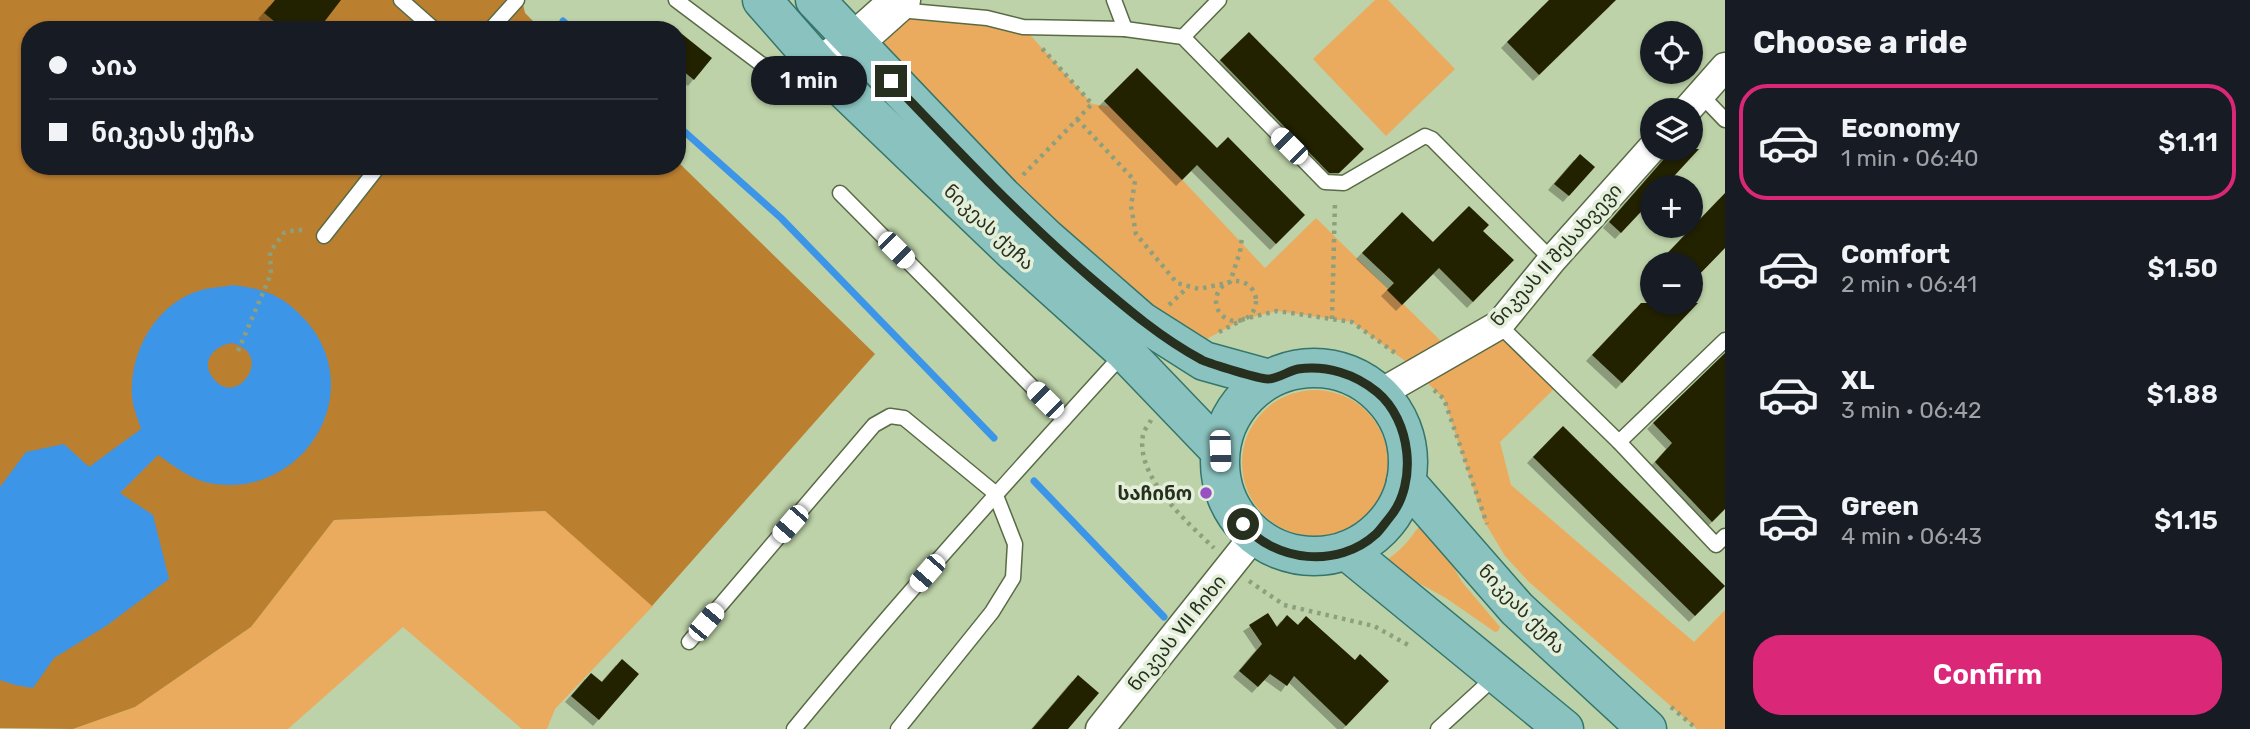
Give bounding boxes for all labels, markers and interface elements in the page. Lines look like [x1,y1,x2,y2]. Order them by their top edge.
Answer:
map controls [1640,21,1703,315]
button: locate [1640,21,1703,84]
text: Choose a ride [1753,23,1967,61]
text: აია [91,51,137,82]
callout: 1 min [751,56,866,106]
route end [875,65,907,97]
text: 1 min [780,66,838,94]
button: layers [1640,98,1703,161]
icon: car [1757,111,1820,174]
text: Economy [1841,113,1960,144]
text: ნიკეას ქუჩა [91,118,255,149]
car [1267,124,1312,168]
text: $1.11 [2158,127,2218,158]
text: 1 min · 06:40 [1841,144,1979,172]
button: + [1640,175,1703,238]
street label: ნიკეას ქუჩა [939,179,1039,275]
street label: ნიკეას II შესახვევი [1486,179,1626,331]
car [874,228,919,272]
icon: car [1757,237,1820,300]
text: Comfort [1841,239,1950,270]
button: − [1640,252,1703,315]
text: $1.50 [2148,253,2218,284]
text: 2 min · 06:41 [1841,270,1977,298]
icon: car [1757,363,1820,426]
text: XL [1841,365,1874,396]
car [1023,378,1068,422]
text: $1.88 [2147,379,2218,410]
text: 3 min · 06:42 [1841,396,1981,424]
car [1209,430,1232,472]
place label: საჩინო [1118,482,1192,505]
marker: საჩინო [1198,485,1214,501]
icon: car [1757,489,1820,552]
text: Green [1841,491,1919,522]
car [769,501,812,547]
text: $1.15 [2154,505,2218,536]
route start [1227,508,1259,540]
text: 4 min · 06:43 [1841,522,1982,550]
car [906,550,949,596]
street label: ნიკეას ქუჩა [1474,560,1570,658]
street label: ნიკეას VII ჩიხი [1123,570,1231,696]
car [685,599,728,645]
button: Confirm [1753,635,2222,715]

